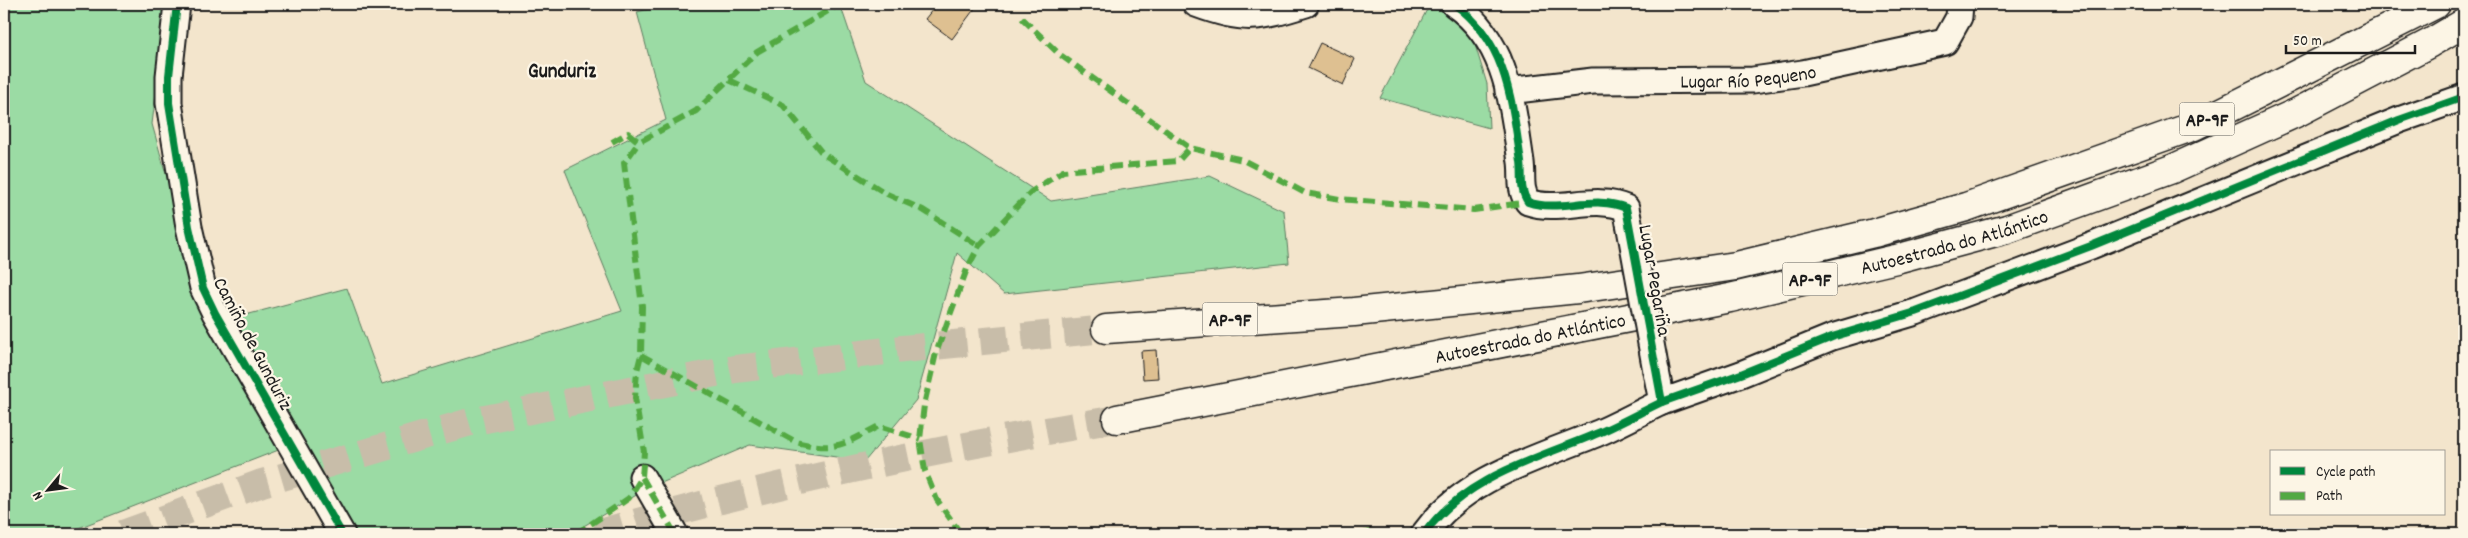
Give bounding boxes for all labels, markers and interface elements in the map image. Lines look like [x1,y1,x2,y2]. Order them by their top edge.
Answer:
scale bar [2286,22,2414,54]
text: 50 m [2293,31,2322,53]
district label: Gunduriz [528,58,597,88]
street label: Lugar Río Pequeno [1680,59,1820,97]
road number: AP-9F [2180,102,2234,136]
street label: Autoestrada do Atlántico [1858,204,2053,284]
street label: Lugar Pegariña [1629,223,1677,339]
road number: AP-9F [1782,262,1838,296]
street label: Camiño de Gunduriz [205,273,298,416]
road number: AP-9F [1202,302,1258,336]
street label: Autoestrada do Atlántico [1433,308,1629,373]
legend [2270,450,2446,516]
text: Cycle path [2316,462,2376,484]
north arrow [22,466,72,516]
text: Path [2316,486,2342,508]
text: N [28,487,49,503]

